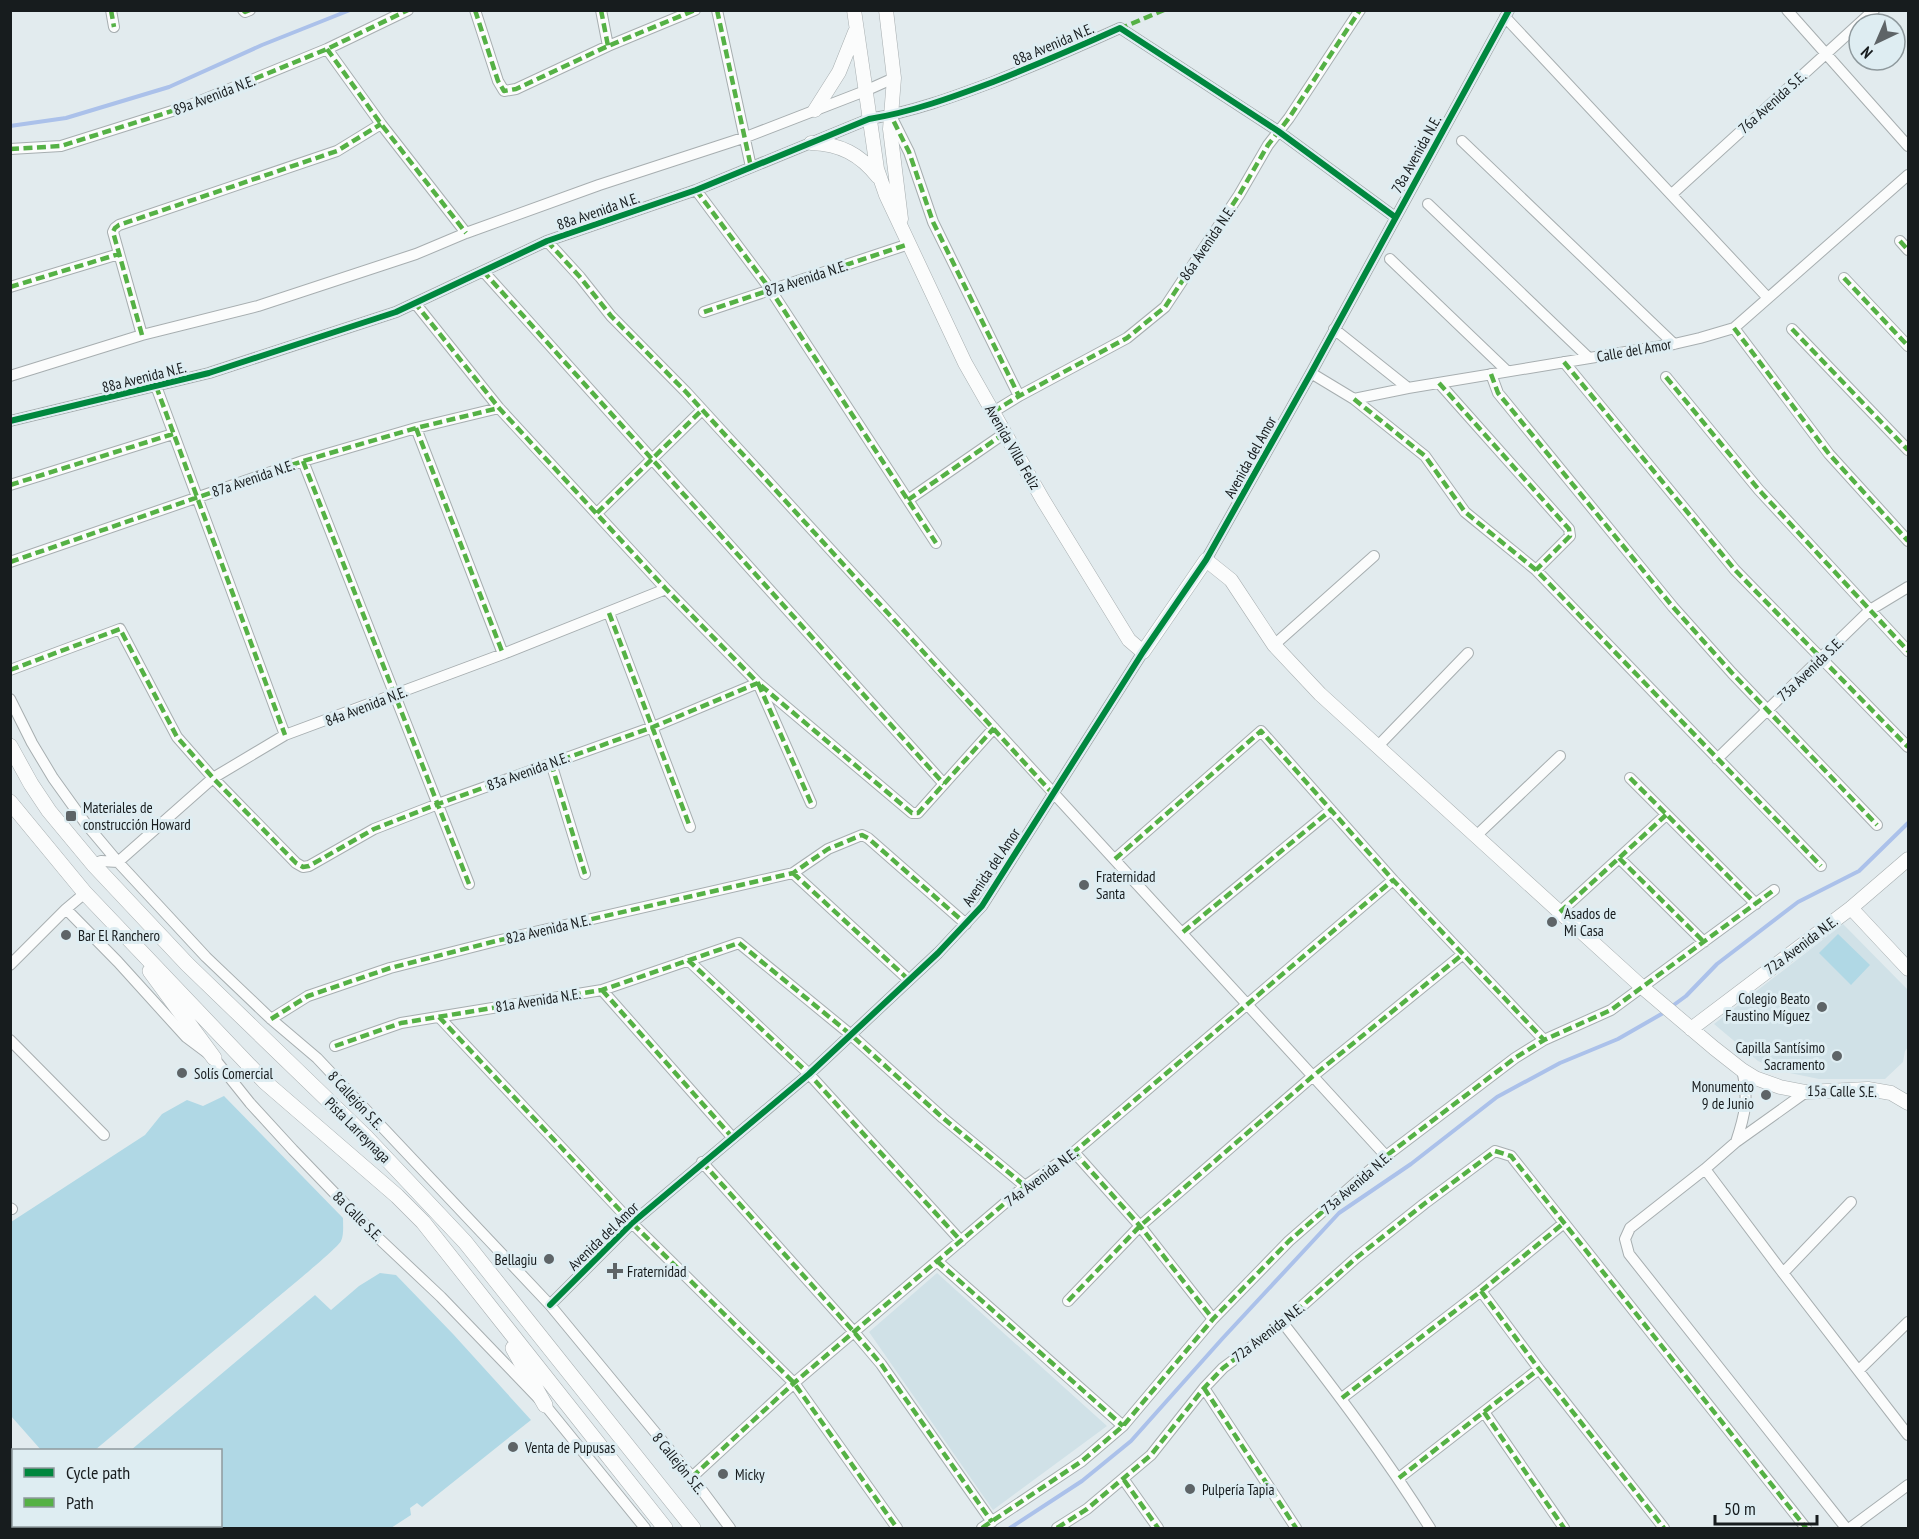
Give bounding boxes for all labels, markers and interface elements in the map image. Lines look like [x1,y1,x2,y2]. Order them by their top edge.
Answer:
north arrow [1847,12,1907,72]
street label: 88a Avenida N.E. [1010,18,1097,70]
text: N [1857,43,1877,63]
street label: 76a Avenida S.E. [1734,66,1810,137]
street label: 89a Avenida N.E. [170,71,258,119]
street label: 78a Avenida N.E. [1387,111,1445,196]
street label: 88a Avenida N.E. [554,188,642,234]
street label: 86a Avenida N.E. [1175,202,1239,284]
street label: 87a Avenida N.E. [762,256,850,300]
street label: Calle del Amor [1595,334,1674,366]
street label: 88a Avenida N.E. [100,357,188,397]
street label: Avenida Villa Feliz [981,401,1045,493]
street label: Avenida del Amor [1220,412,1281,501]
street label: 87a Avenida N.E. [209,455,297,501]
street label: 73a Avenida S.E. [1773,633,1847,705]
street label: 84a Avenida N.E. [322,682,410,730]
street label: 83a Avenida N.E. [484,747,572,795]
place label: Materiales de construcción Howard [83,798,191,834]
marker: Materiales de construcción Howard [64,809,78,823]
street label: Avenida del Amor [958,823,1025,910]
place label: Fraternidad Santa [1096,867,1155,903]
marker: Fraternidad Santa [1077,878,1091,892]
place label: Asados de Mi Casa [1564,904,1616,940]
street label: 82a Avenida N.E. [504,910,592,948]
street label: 72a Avenida N.E. [1761,911,1841,979]
marker: Asados de Mi Casa [1545,915,1559,929]
place label: Bar El Ranchero [78,926,160,945]
marker: Bar El Ranchero [59,928,73,942]
street label: 81a Avenida N.E. [494,984,582,1016]
place label: Colegio Beato Faustino Míguez [1725,989,1810,1025]
marker: Colegio Beato Faustino Míguez [1815,1000,1829,1014]
place label: Capilla Santísimo Sacramento [1735,1038,1825,1074]
marker: Capilla Santísimo Sacramento [1830,1049,1844,1063]
place label: Solís Comercial [194,1064,273,1083]
marker: Solís Comercial [175,1066,189,1080]
street label: 8 Callejón S.E. [324,1067,388,1134]
place label: Monumento 9 de Junio [1692,1077,1754,1113]
street label: 15a Calle S.E. [1807,1081,1877,1101]
marker: Monumento 9 de Junio [1759,1088,1773,1102]
street label: Pista Larreynaga [321,1093,395,1167]
street label: 74a Avenida N.E. [1001,1143,1081,1211]
street label: 73a Avenida N.E. [1317,1147,1395,1218]
street label: 8a Calle S.E. [329,1187,387,1245]
street label: Avenida del Amor [564,1197,643,1274]
place label: Bellagiu [495,1250,537,1269]
marker: Bellagiu [542,1252,556,1266]
place label: Fraternidad [627,1262,686,1281]
marker: Fraternidad [608,1264,622,1278]
street label: 72a Avenida N.E. [1228,1298,1308,1366]
street label: 8 Callejón S.E. [648,1428,710,1498]
place label: Venta de Pupusas [524,1438,615,1457]
marker: Venta de Pupusas [506,1440,520,1454]
legend [12,1449,222,1527]
text: Cycle path [66,1461,130,1484]
place label: Micky [735,1465,765,1484]
marker: Micky [716,1467,730,1481]
place label: Pulpería Tapia [1202,1480,1274,1499]
marker: Pulpería Tapia [1183,1482,1197,1496]
scale bar [1715,1488,1817,1526]
text: Path [66,1491,94,1514]
text: 50 m [1724,1497,1756,1520]

